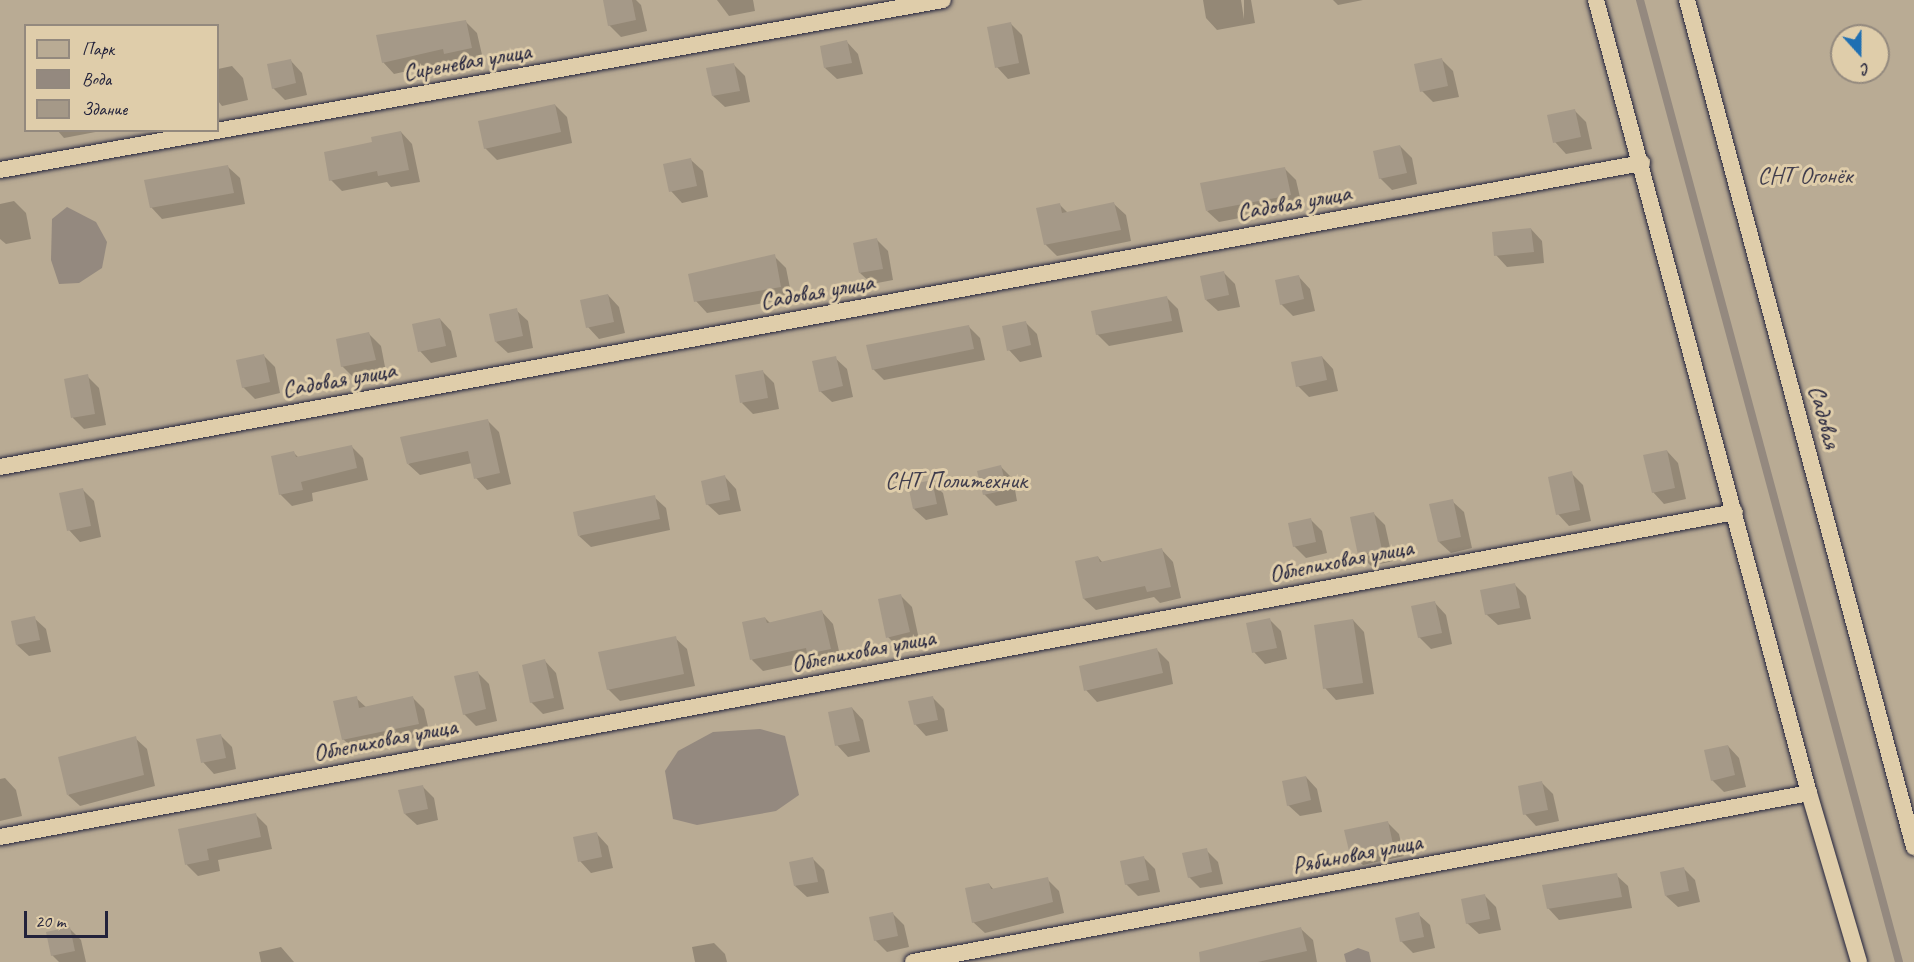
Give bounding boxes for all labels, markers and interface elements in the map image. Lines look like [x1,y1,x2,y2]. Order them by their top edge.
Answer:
legend [24,24,219,132]
north arrow [1830,24,1890,84]
street label: Сиреневая улица [400,36,534,88]
text: Парк [82,38,114,60]
text: С [1858,58,1873,80]
text: Вода [82,68,111,90]
text: Здание [82,98,127,120]
park label: СНТ Огонёк [1758,162,1852,190]
street label: Садовая улица [1234,179,1354,227]
street label: Садовая улица [757,268,877,316]
street label: Садовая улица [279,356,399,404]
street label: Садовая [1802,382,1846,452]
park label: СНТ Политехник [885,467,1027,495]
street label: Облепиховая улица [1266,533,1416,589]
street label: Облепиховая улица [788,623,938,679]
street label: Облепиховая улица [310,712,460,768]
street label: Рябиновая улица [1289,827,1425,881]
scale bar [27,899,111,937]
text: 20 m [35,910,66,932]

